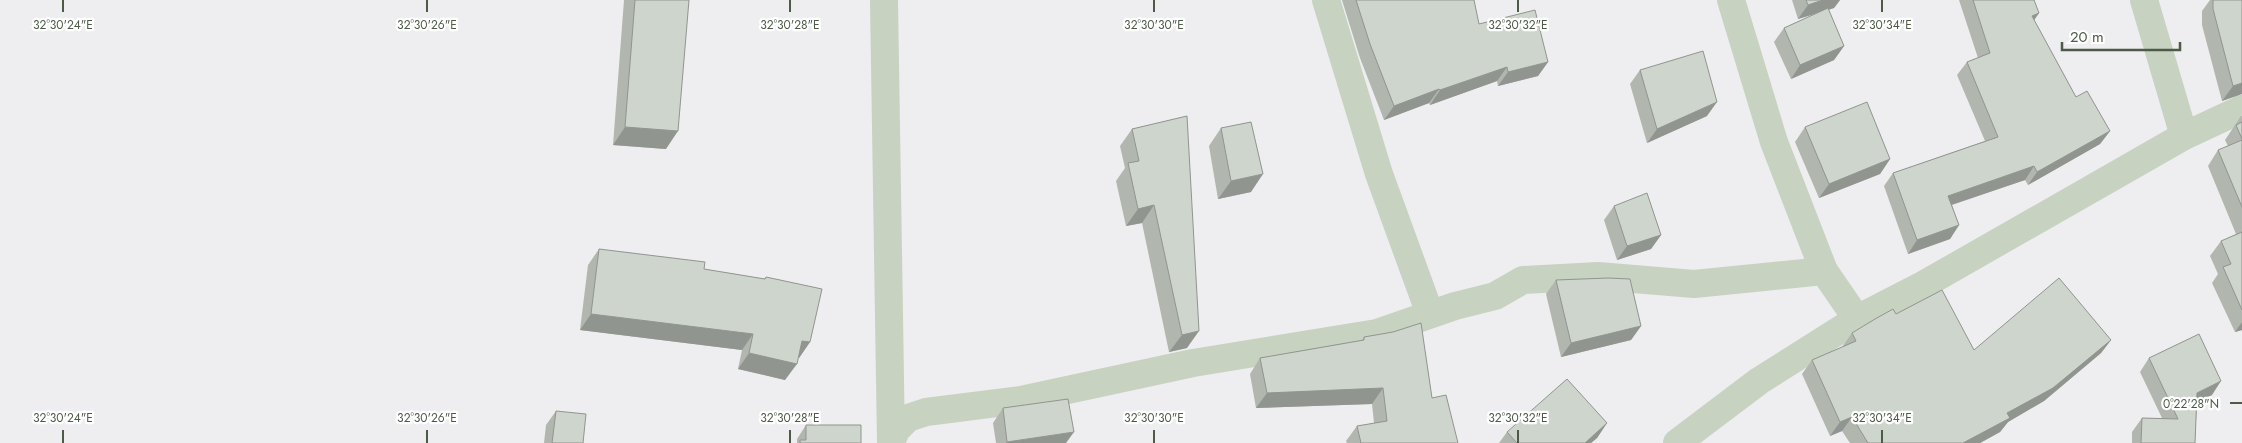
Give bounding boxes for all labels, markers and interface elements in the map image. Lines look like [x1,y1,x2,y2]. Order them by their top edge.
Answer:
text: 32°30'24"E [33,16,93,34]
text: 32°30'26"E [397,16,457,34]
text: 32°30'28"E [760,16,820,34]
text: 32°30'30"E [1124,16,1184,34]
text: 32°30'32"E [1488,16,1548,34]
text: 32°30'34"E [1852,16,1912,34]
scale bar [2062,20,2180,52]
text: 20 m [2070,26,2104,48]
text: 0°22'28"N [2163,395,2219,413]
text: 32°30'24"E [33,409,93,427]
text: 32°30'26"E [397,409,457,427]
text: 32°30'28"E [760,409,820,427]
text: 32°30'30"E [1124,409,1184,427]
text: 32°30'32"E [1488,409,1548,427]
text: 32°30'34"E [1852,409,1912,427]

